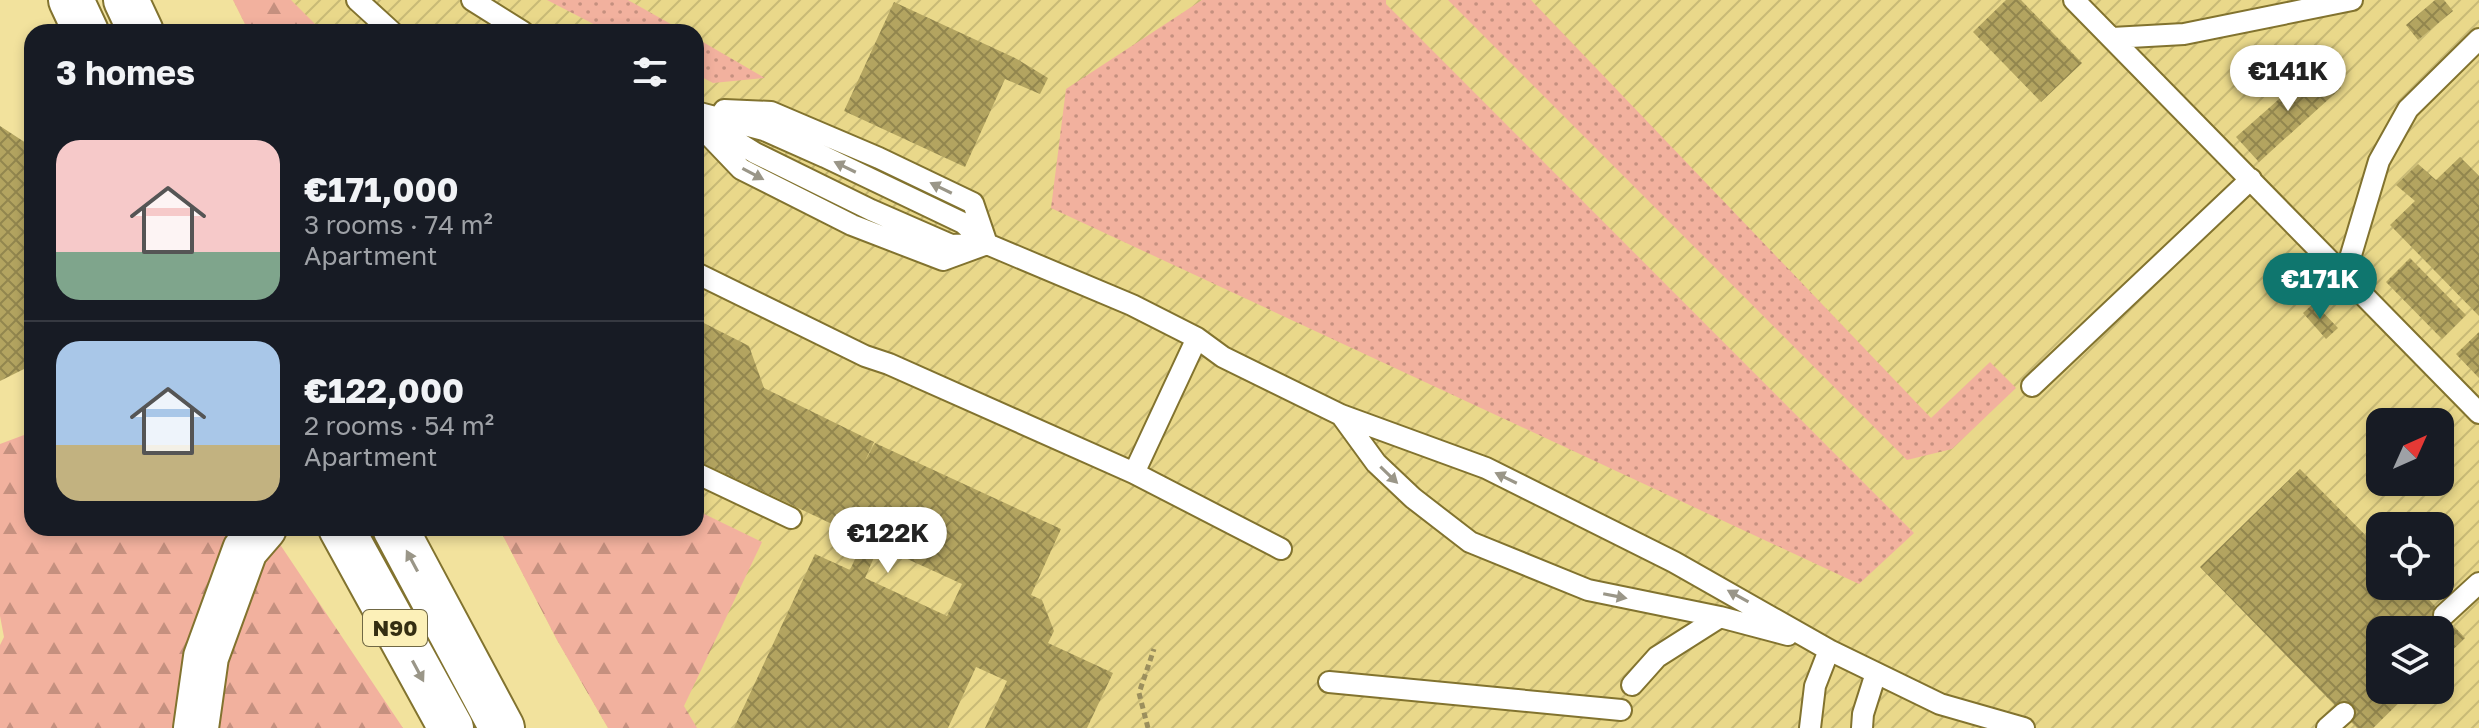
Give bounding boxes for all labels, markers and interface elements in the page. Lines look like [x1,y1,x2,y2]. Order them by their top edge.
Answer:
pin: €141K [2232,45,2344,113]
icon: filters [628,50,672,94]
text: 3 homes [56,52,195,92]
text: €141K [2248,55,2328,86]
one-way arrow [834,161,857,174]
one-way arrow [741,168,764,181]
text: €171,000 [304,169,459,209]
icon: home [120,172,216,268]
one-way arrow [930,181,953,195]
text: 3 rooms · 74 m² [304,209,493,240]
text: Apartment [304,240,437,271]
pin: €171K [2264,253,2376,321]
text: €171K [2281,263,2359,294]
text: €122,000 [304,370,464,410]
icon: home [120,373,216,469]
north arrow [2366,408,2454,496]
map controls [2366,408,2454,704]
text: 2 rooms · 54 m² [304,410,494,441]
text: Apartment [304,441,437,472]
one-way arrow [1379,466,1398,484]
one-way arrow [1495,471,1518,485]
pin: €122K [832,507,944,575]
button: locate [2366,512,2454,600]
text: €122K [847,517,929,548]
one-way arrow [406,549,419,572]
one-way arrow [1603,590,1628,603]
one-way arrow [1726,590,1749,603]
road number: N90 [363,610,427,646]
button: layers [2366,616,2454,704]
one-way arrow [412,659,425,682]

